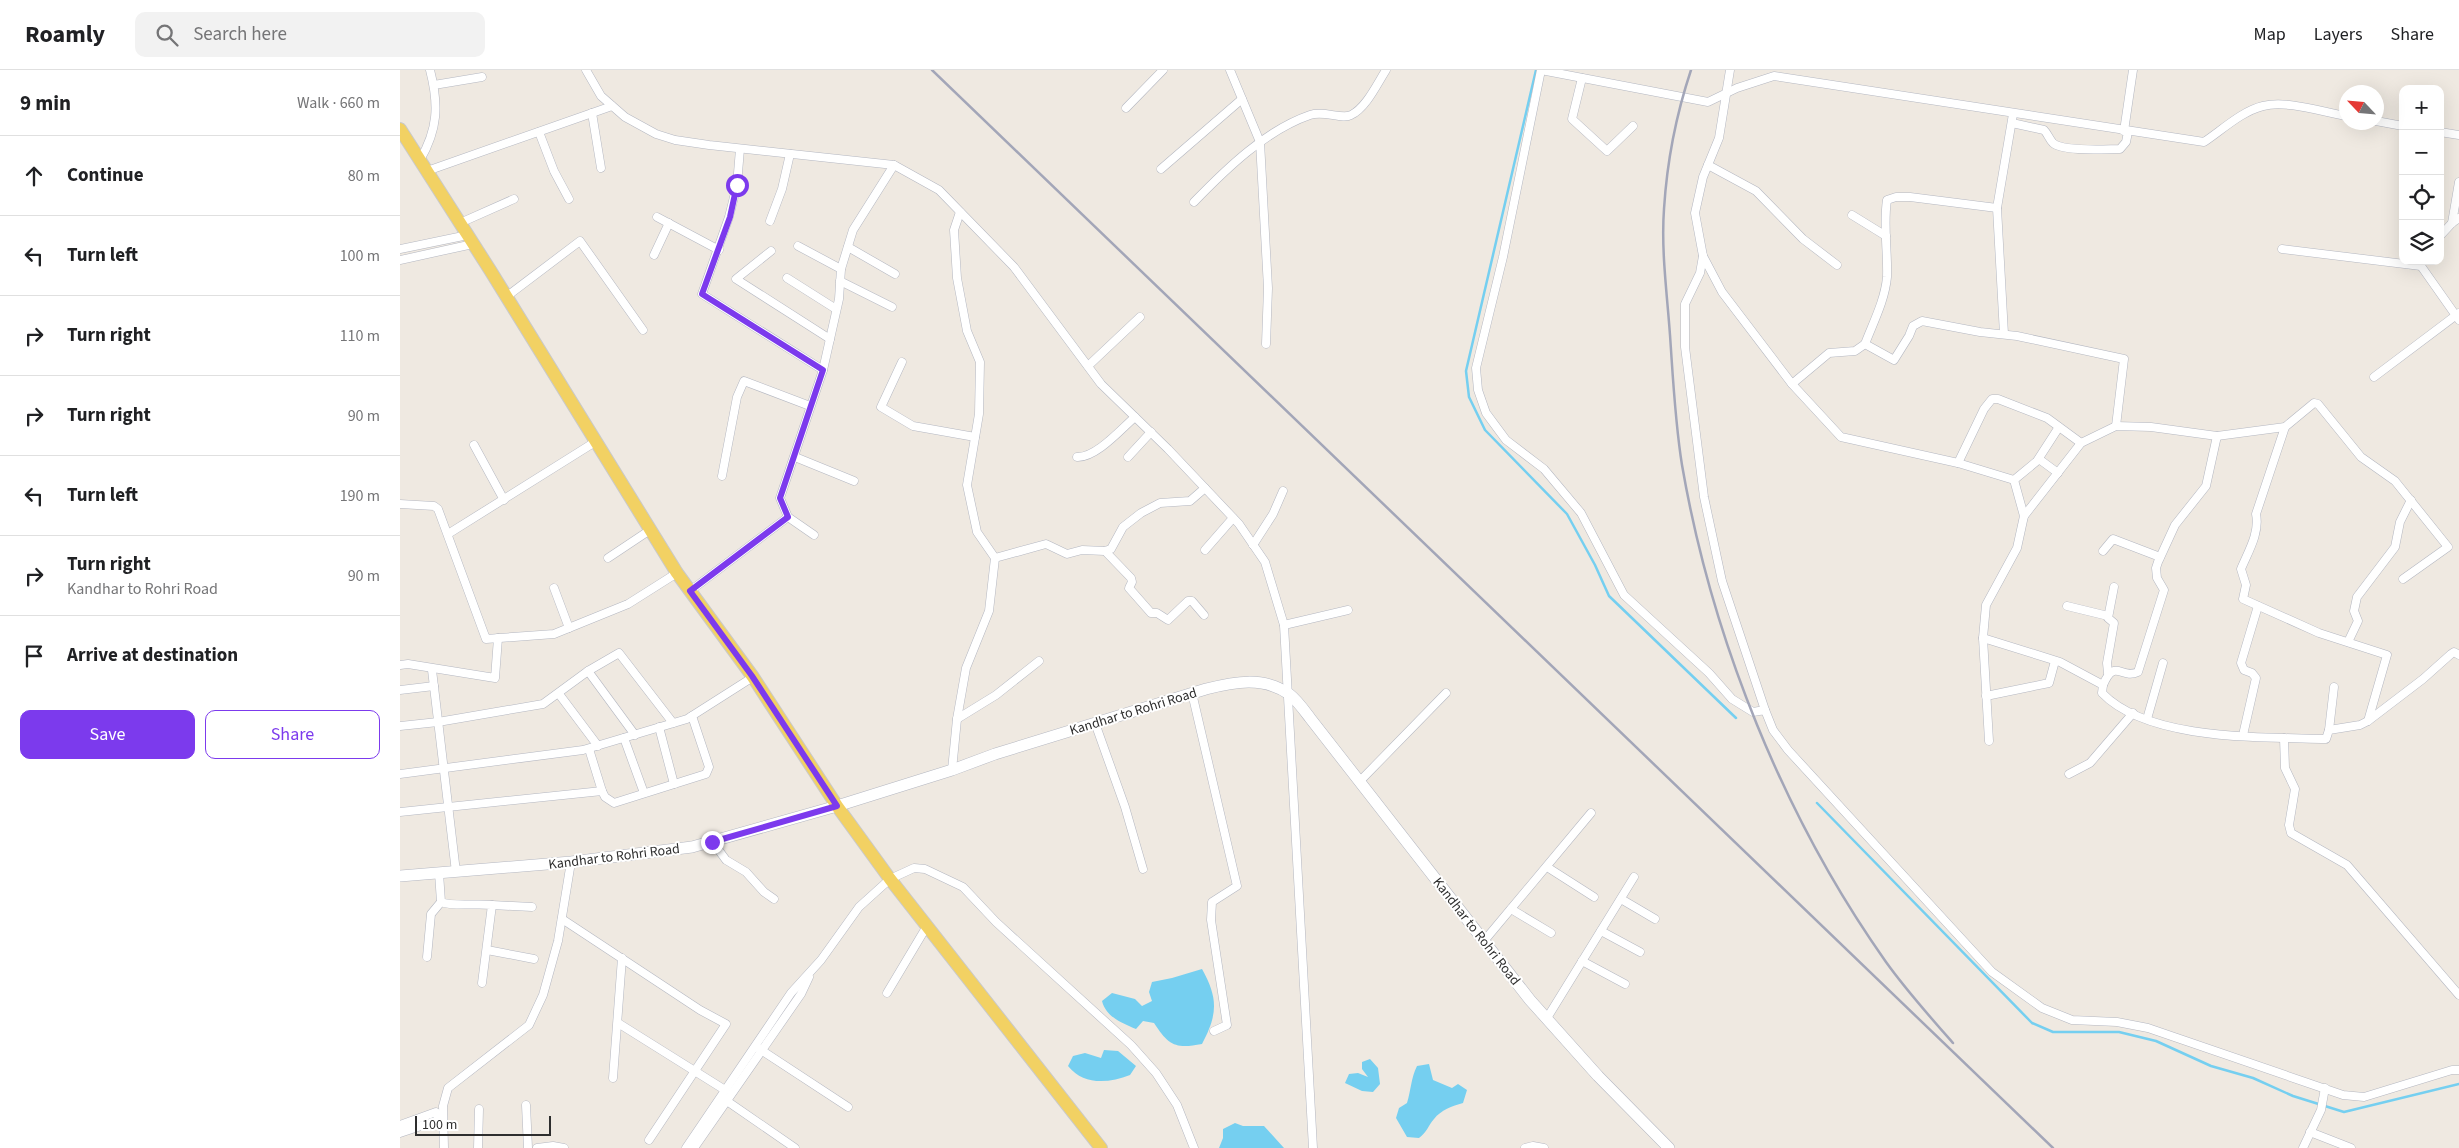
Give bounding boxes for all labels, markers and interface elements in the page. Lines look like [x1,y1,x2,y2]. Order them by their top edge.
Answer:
search box [135,12,485,57]
text: Roamly [25,17,105,52]
icon: search [153,21,181,49]
text: Search here [193,21,287,48]
text: Map [2254,22,2286,47]
text: Layers [2314,22,2363,47]
text: Share [2391,22,2434,47]
north arrow [2339,85,2384,130]
map controls [2399,85,2444,265]
button: + [2399,85,2444,130]
text: 9 min [20,88,71,118]
text: Walk · 660 m [297,92,380,114]
button: − [2399,130,2444,175]
icon: ahead [20,162,48,190]
text: Continue [67,162,144,189]
text: 80 m [348,165,380,187]
route start [726,174,749,197]
button: locate [2399,175,2444,220]
button: layers [2399,220,2444,265]
icon: left [20,242,48,270]
text: Turn left [67,242,138,269]
text: 100 m [340,245,380,267]
icon: right [20,322,48,350]
text: Turn right [67,322,151,349]
text: 110 m [340,325,380,347]
icon: right [20,402,48,430]
text: Turn right [67,402,151,429]
text: 90 m [348,405,380,427]
icon: left [20,482,48,510]
text: Turn left [67,482,138,509]
text: 190 m [340,485,380,507]
text: Turn right [67,551,151,578]
icon: right [20,562,48,590]
text: 90 m [348,565,380,587]
text: Kandhar to Rohri Road [67,578,218,600]
icon: arrive [20,642,48,670]
text: Arrive at destination [67,642,238,669]
street label: Kandhar to Rohri Road [1067,683,1199,741]
button: Save [20,710,195,759]
button: Share [205,710,380,759]
route end [701,831,724,854]
street label: Kandhar to Rohri Road [547,839,681,875]
street label: Kandhar to Rohri Road [1428,873,1525,990]
scale bar [415,1113,551,1136]
text: 100 m [422,1115,457,1135]

